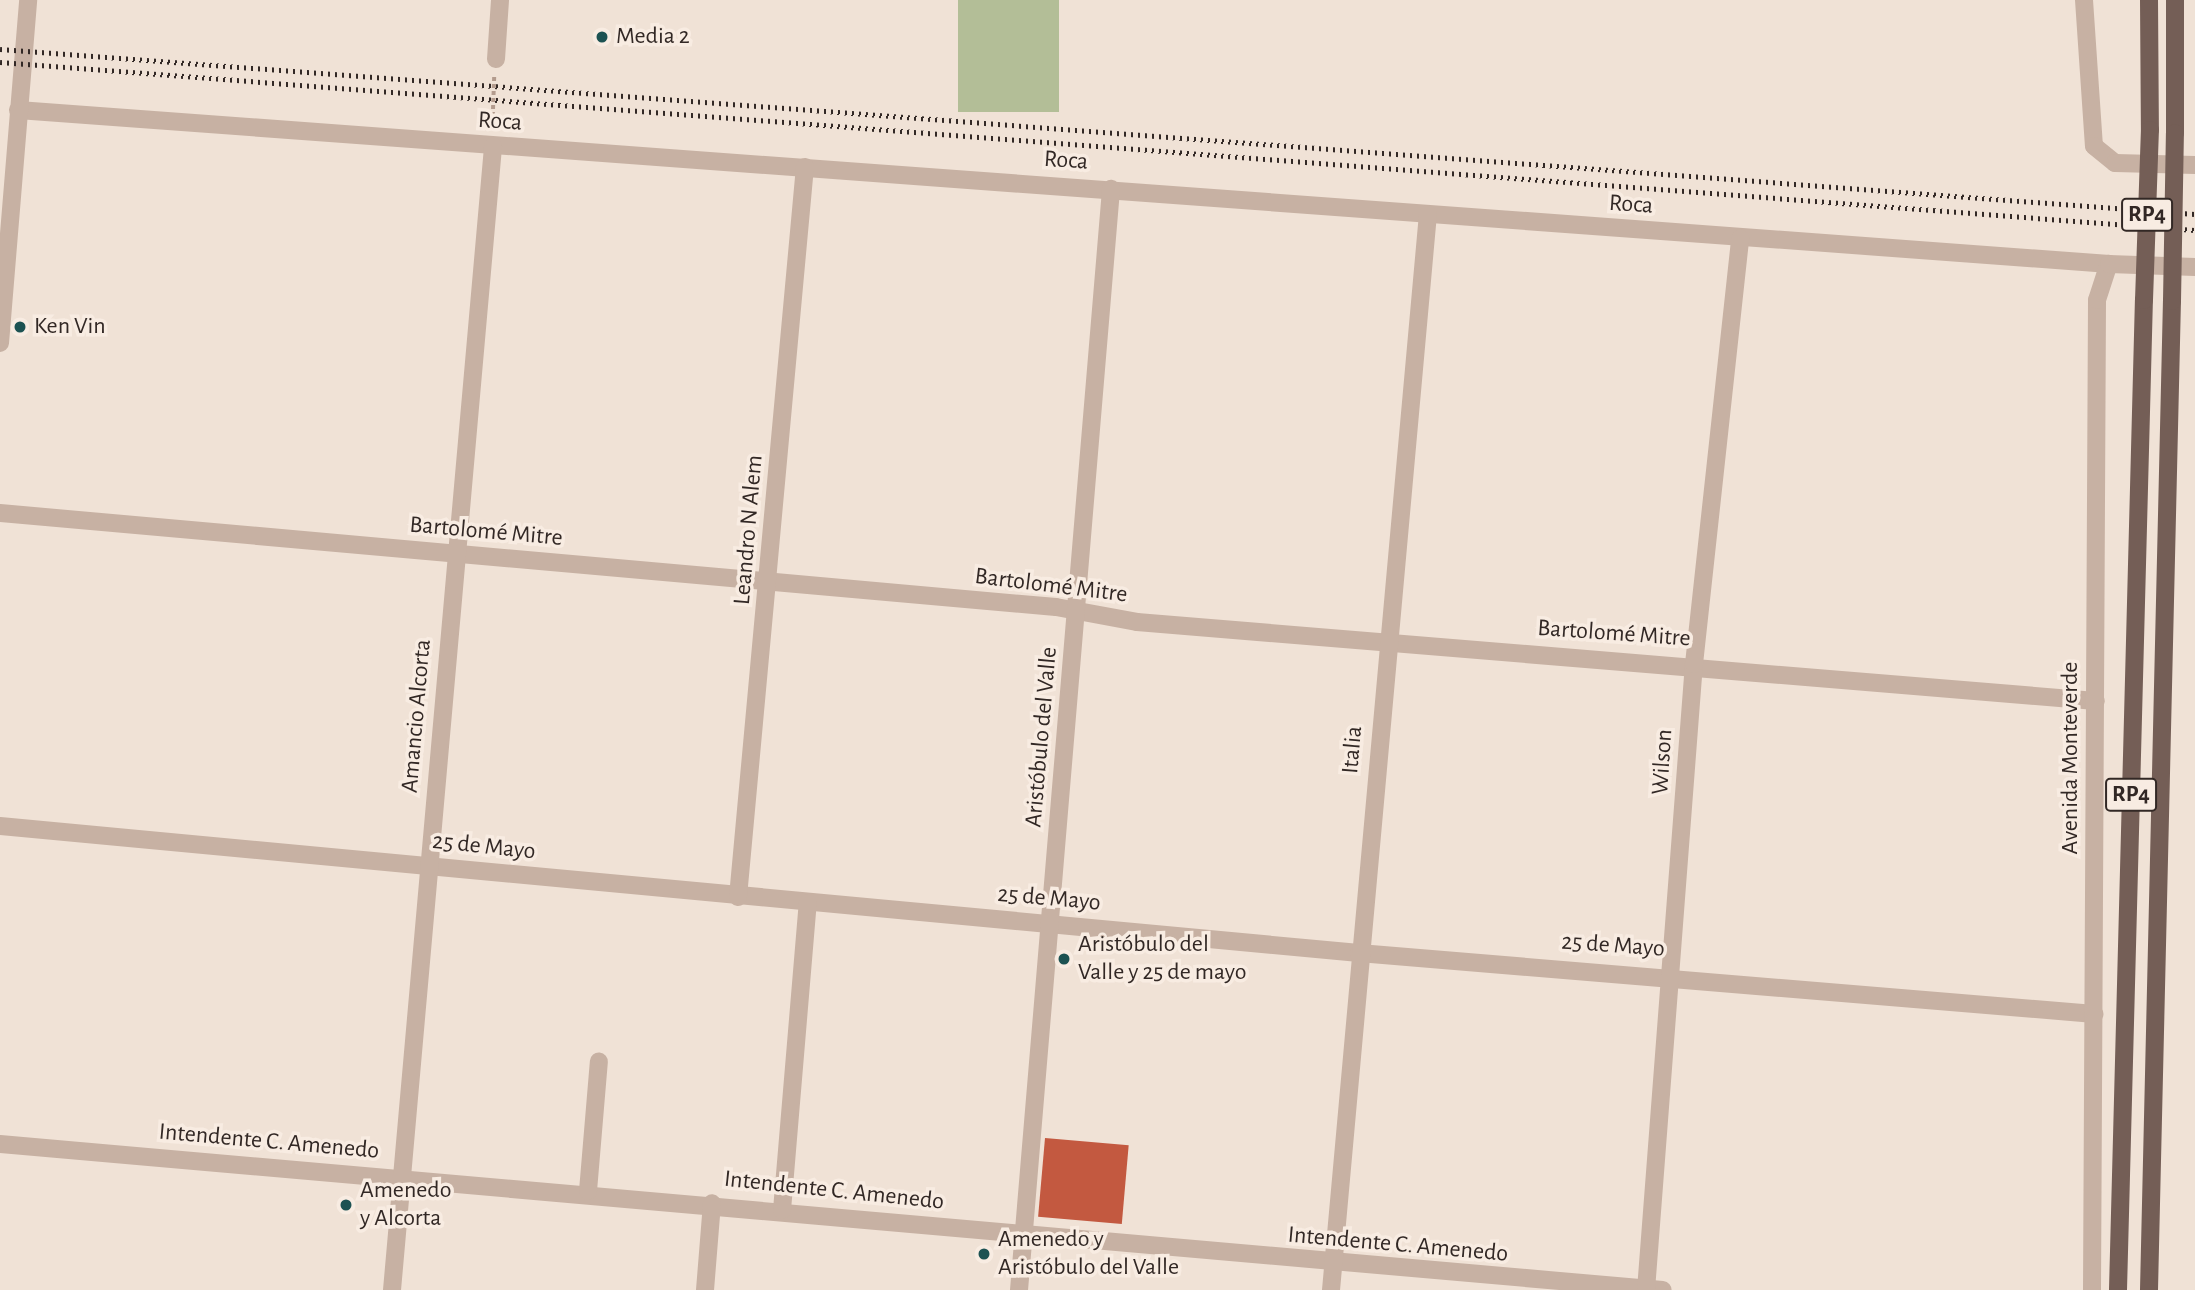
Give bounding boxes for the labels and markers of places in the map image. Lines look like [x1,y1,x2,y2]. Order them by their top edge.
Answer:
place label: Media 2 [616,23,690,51]
marker: Media 2 [594,29,610,45]
place label: Ken Vin [34,313,106,341]
marker: Ken Vin [12,319,28,335]
place label: Aristóbulo del Valle y 25 de mayo [1078,931,1246,987]
marker: Aristóbulo del Valle y 25 de mayo [1056,951,1072,967]
place label: Amenedo y Alcorta [360,1177,452,1233]
marker: Amenedo y Alcorta [338,1197,354,1213]
place label: Amenedo y Aristóbulo del Valle [998,1226,1179,1282]
marker: Amenedo y Aristóbulo del Valle [976,1246,992,1262]

